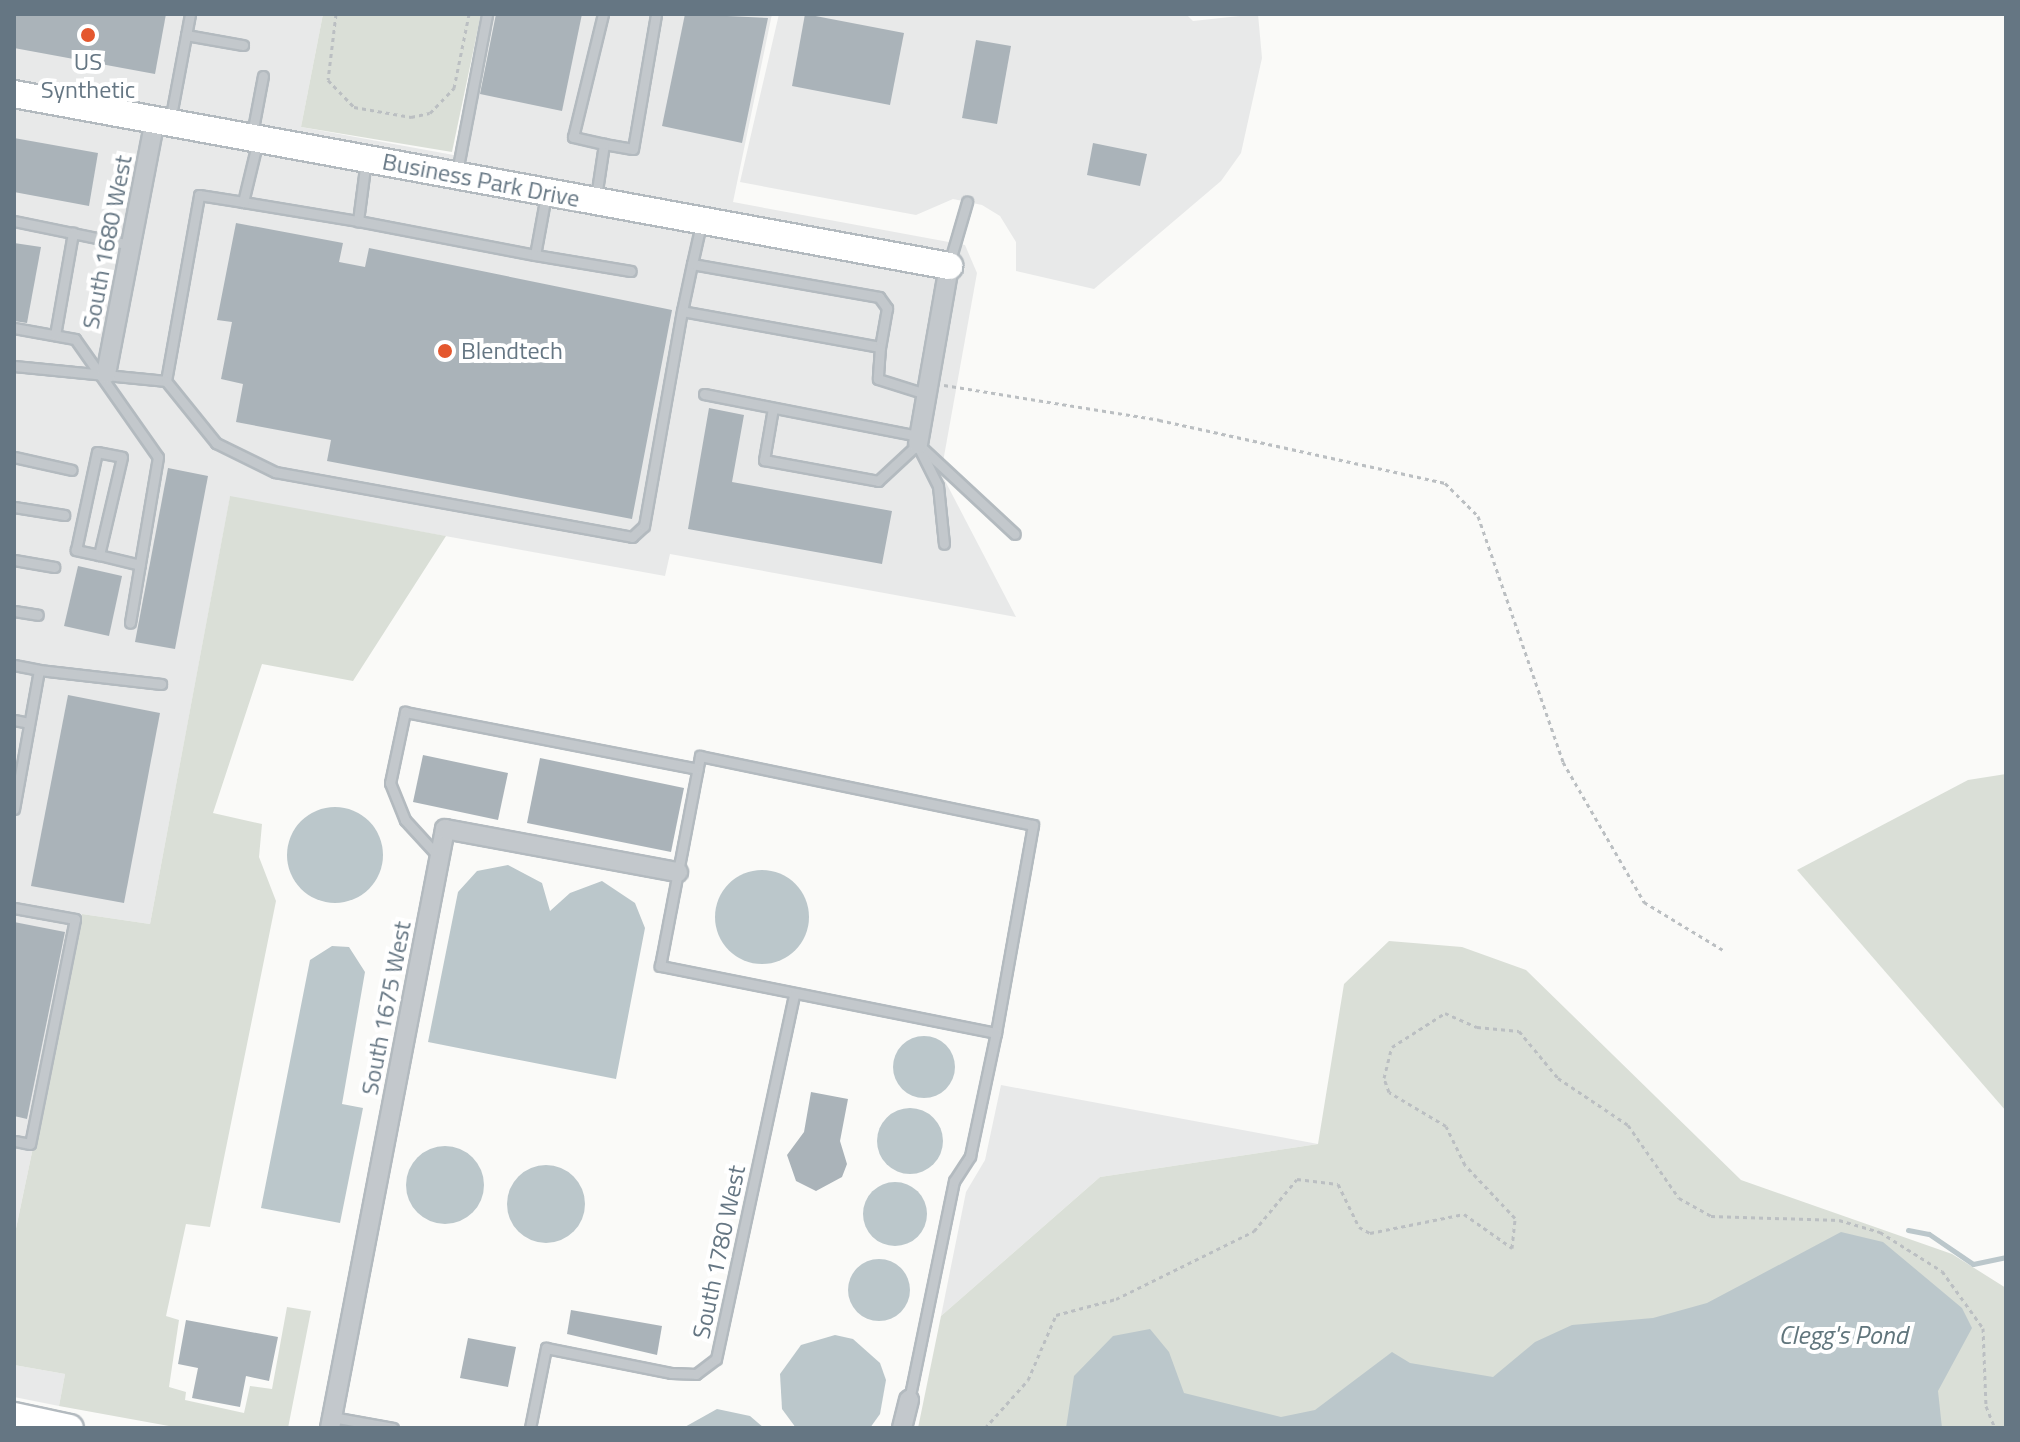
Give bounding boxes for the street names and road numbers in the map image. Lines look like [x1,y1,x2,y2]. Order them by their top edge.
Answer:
street label: Business Park Drive [380,147,582,213]
street label: South 1680 West [76,153,138,331]
street label: South 1675 West [355,919,417,1097]
street label: South 1780 West [687,1163,751,1341]

